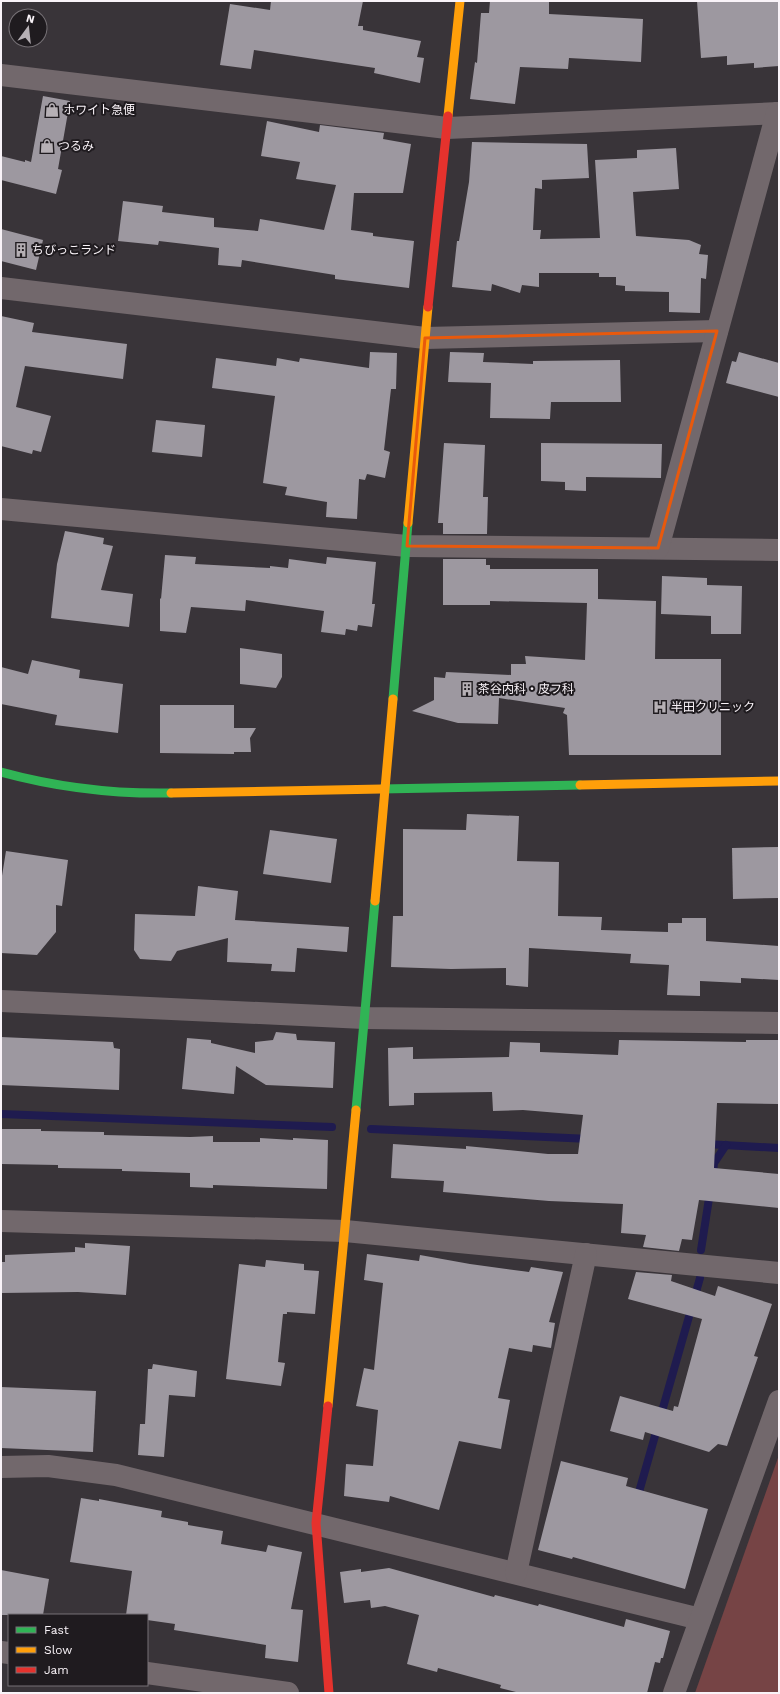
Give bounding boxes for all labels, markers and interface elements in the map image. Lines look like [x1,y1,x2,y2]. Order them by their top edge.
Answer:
north arrow [8,8,48,48]
text: N [25,11,36,26]
shop icon: ホワイト急便 [44,102,60,118]
place label: ホワイト急便 [63,103,135,117]
shop icon: つるみ [39,138,55,154]
place label: つるみ [58,139,94,153]
building icon: ちびっこランド [13,242,29,258]
place label: ちびっこランド [32,243,116,257]
building icon: 茶谷内科・皮フ科 [459,681,475,697]
place label: 茶谷内科・皮フ科 [478,682,574,696]
hospital icon: 半田クリニック [652,699,668,715]
place label: 半田クリニック [671,700,755,714]
legend [8,1614,148,1686]
text: Fast [44,1623,69,1637]
text: Slow [44,1643,72,1657]
text: Jam [44,1663,69,1677]

